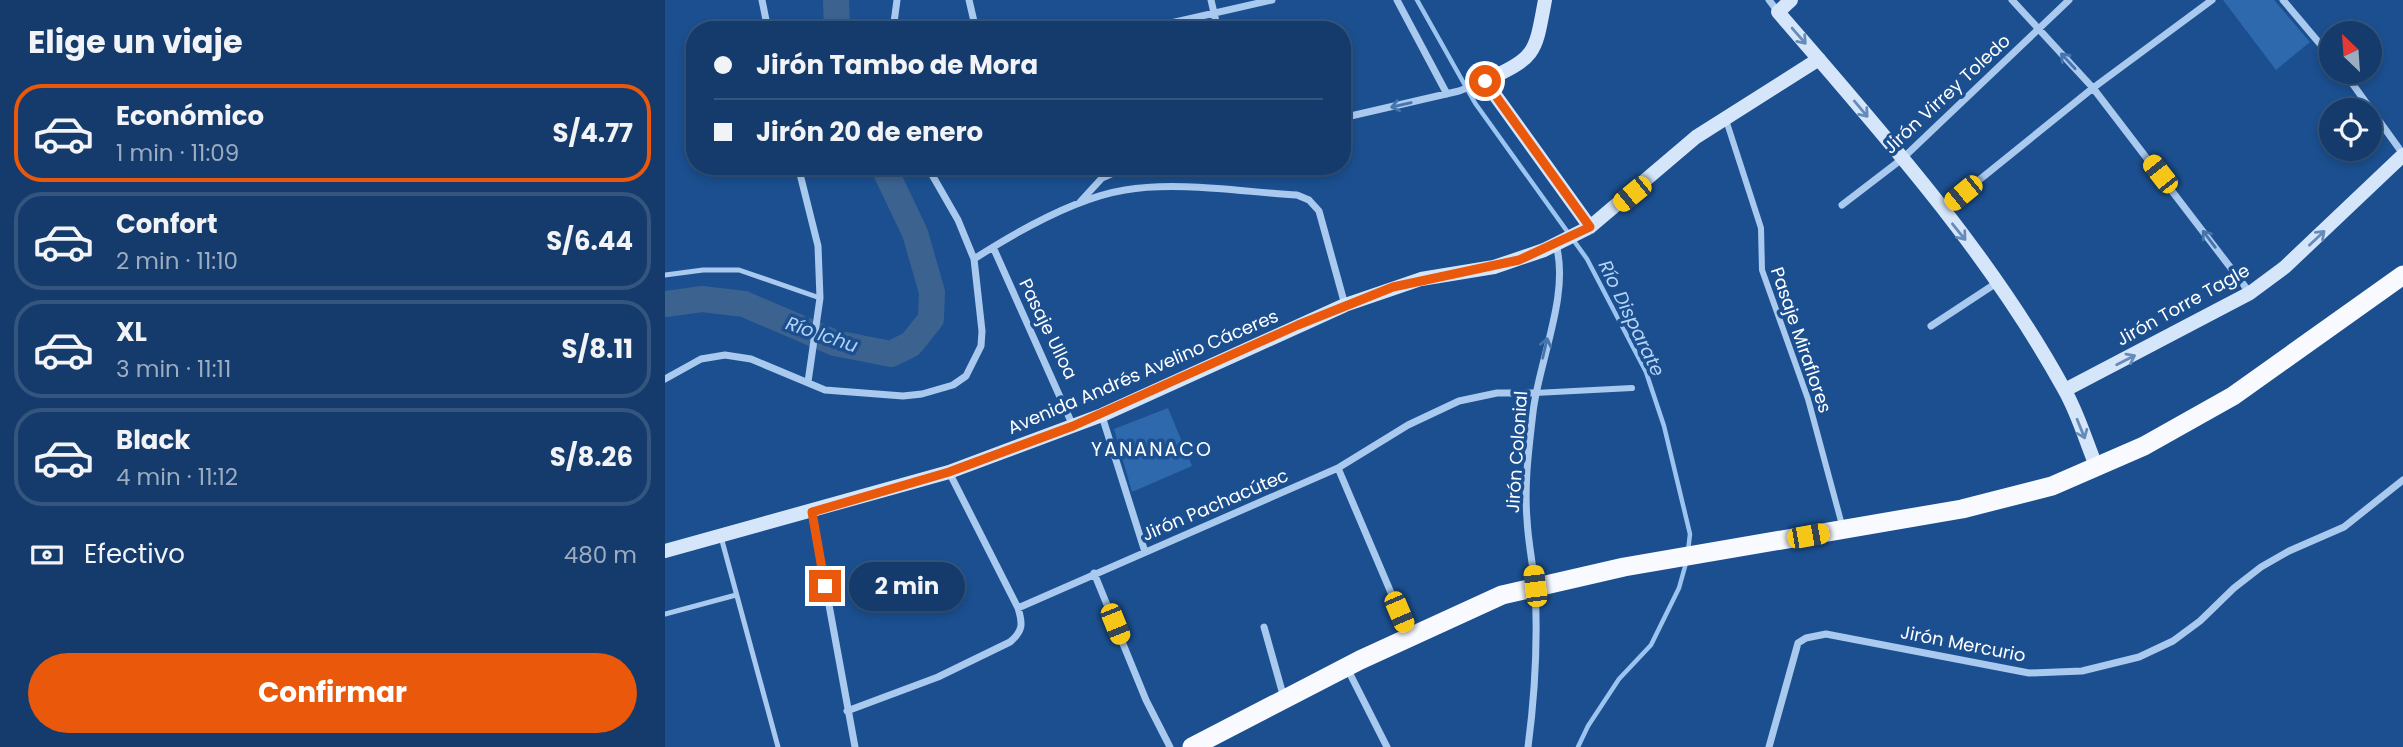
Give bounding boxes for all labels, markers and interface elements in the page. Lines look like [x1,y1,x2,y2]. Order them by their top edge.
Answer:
text: Elige un viaje [28,19,243,64]
north arrow [2319,21,2382,84]
map controls [2319,21,2382,161]
one-way arrow [1791,26,1807,44]
street label: Jirón Virrey Toledo [1878,28,2016,159]
text: Jirón Tambo de Mora [756,47,1038,83]
one-way arrow [2059,53,2076,70]
route start [1469,65,1501,97]
text: Económico [116,98,264,134]
one-way arrow [1390,98,1413,112]
button: locate [2319,98,2382,161]
one-way arrow [1852,100,1868,118]
icon: car [32,102,95,165]
text: Jirón 20 de enero [756,114,983,150]
text: S/4.77 [552,115,633,151]
text: 1 min · 11:09 [116,137,239,169]
car [2139,151,2182,197]
car [1941,172,1986,214]
car [1610,173,1655,215]
text: Confort [116,206,218,242]
icon: car [32,210,95,273]
one-way arrow [1951,222,1967,240]
text: S/6.44 [546,223,633,259]
one-way arrow [2308,229,2325,246]
one-way arrow [2201,230,2216,248]
text: 2 min · 11:10 [116,245,238,277]
water label: Río Disparate [1592,256,1671,381]
street label: Jirón Torre Tagle [2112,258,2254,352]
street label: Pasaje Miraflores [1765,264,1838,416]
street label: Pasaje Ulloa [1013,274,1084,383]
street label: Avenida Andrés Avelino Cáceres [1004,303,1282,440]
water label: Río Ichu [782,310,861,359]
text: XL [116,314,147,350]
icon: car [32,318,95,381]
text: S/8.11 [561,331,633,367]
one-way arrow [1539,337,1553,360]
one-way arrow [2115,352,2136,366]
text: 3 min · 11:11 [116,353,231,385]
street label: Jirón Colonial [1500,390,1533,514]
one-way arrow [2075,418,2088,439]
text: Black [116,422,190,458]
icon: car [32,426,95,489]
district label: YANANACO [1091,436,1213,463]
text: S/8.26 [550,439,633,475]
text: 4 min · 11:12 [116,461,238,493]
street label: Jirón Pachacútec [1138,462,1292,547]
car [1786,522,1831,550]
icon: cash [28,536,66,574]
text: Efectivo [84,536,185,572]
text: 480 m [564,539,637,571]
callout: 2 min [849,562,965,610]
car [1523,564,1548,608]
route end [809,570,841,602]
text: 2 min [875,570,939,602]
car [1382,589,1417,635]
car [1098,601,1133,647]
street label: Jirón Mercurio [1898,619,2028,668]
button: Confirmar [28,653,637,733]

